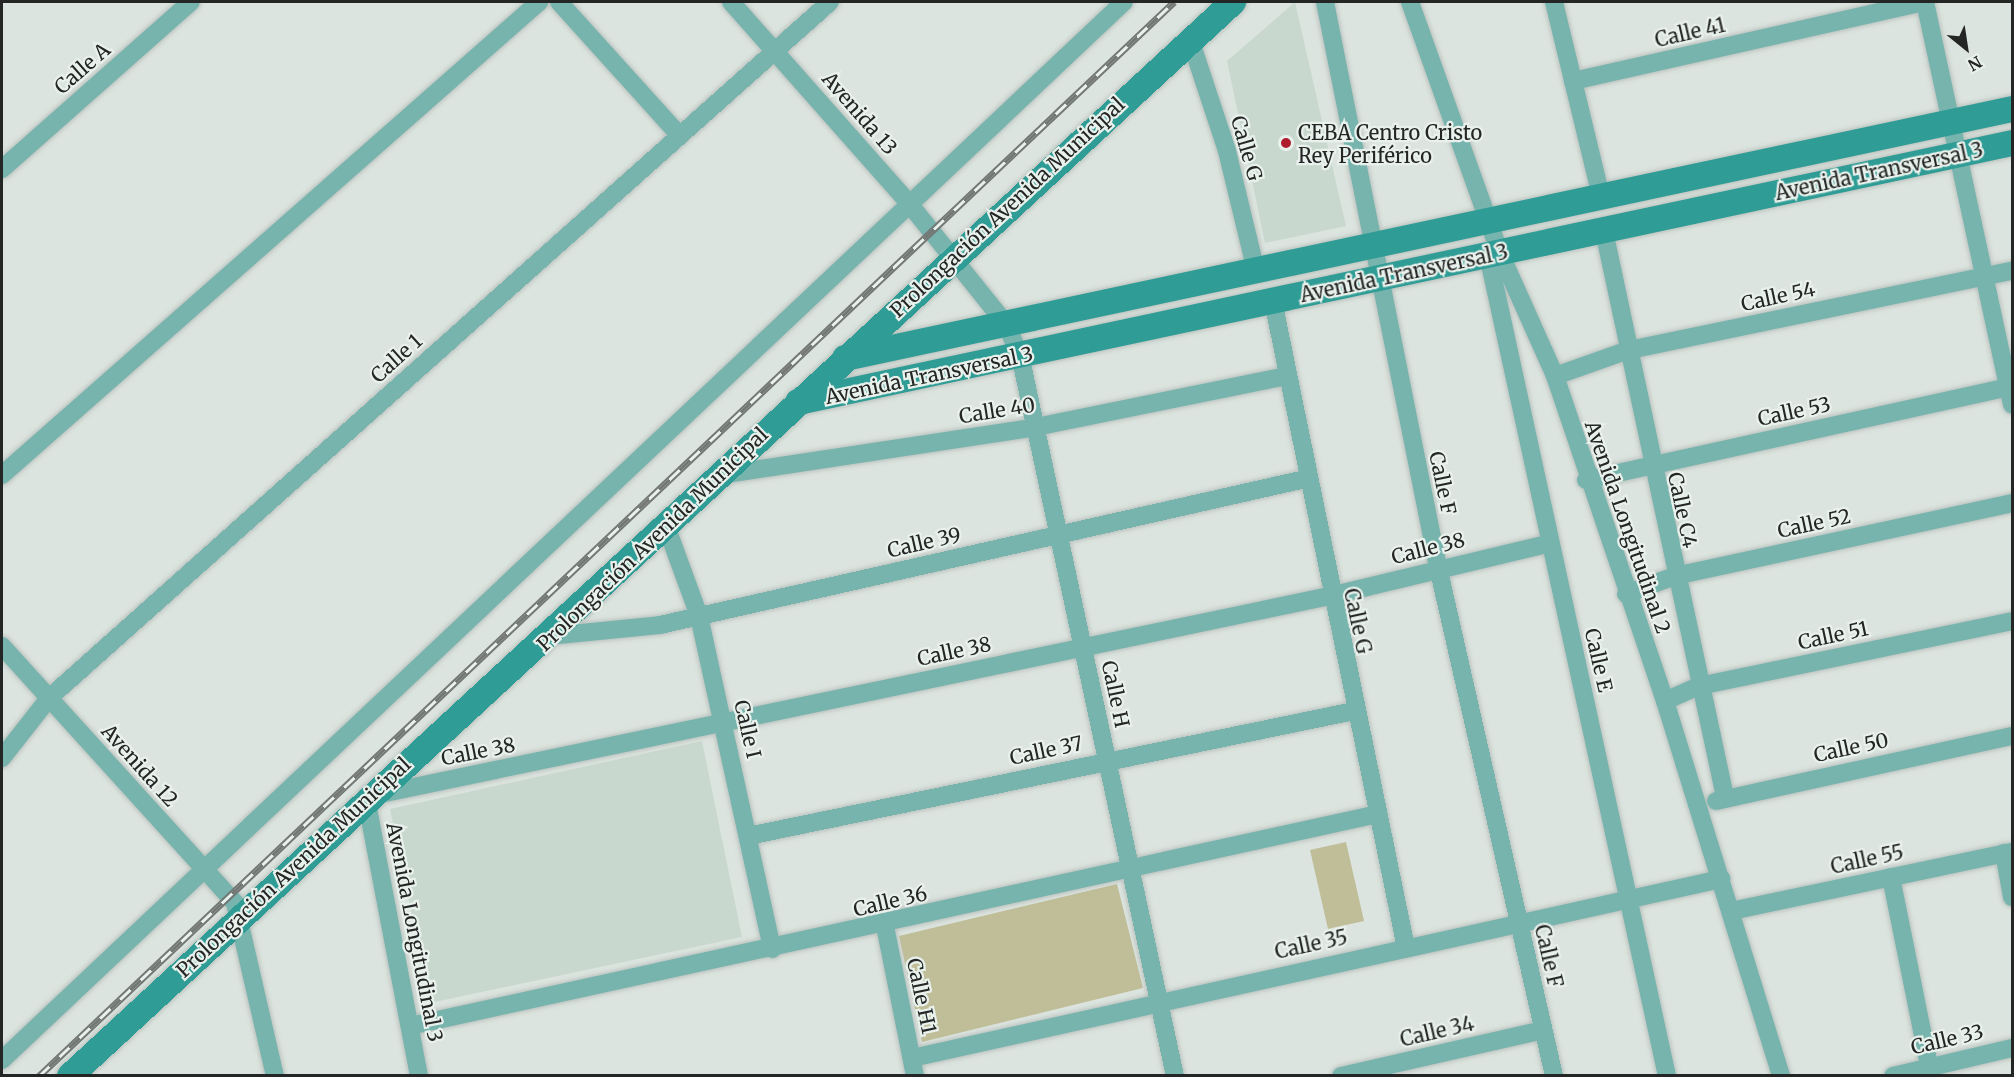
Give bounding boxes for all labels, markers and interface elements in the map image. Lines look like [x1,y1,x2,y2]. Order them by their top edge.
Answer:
street label: Calle 41 [1652,12,1728,52]
north arrow [1936,18,1996,78]
street label: Calle A [49,37,115,99]
text: N [1965,52,1985,75]
street label: Avenida 13 [818,67,902,159]
street label: Prolongación Avenida Municipal [885,92,1129,322]
street label: Calle G [1226,113,1268,183]
place label: CEBA Centro Cristo Rey Periférico [1298,120,1482,167]
marker: CEBA Centro Cristo Rey Periférico [1279,136,1293,150]
street label: Avenida Transversal 3 [1773,137,1985,205]
street label: Avenida Transversal 3 [1298,239,1510,307]
street label: Calle 54 [1739,276,1817,316]
street label: Calle 1 [365,329,427,387]
street label: Avenida Transversal 3 [823,341,1035,409]
street label: Calle 40 [957,392,1037,428]
street label: Calle 53 [1755,392,1833,430]
street label: Avenida Longitudinal 2 [1580,417,1676,637]
street label: Prolongación Avenida Municipal [532,422,772,656]
street label: Calle F [1425,449,1461,517]
street label: Calle C4 [1663,470,1703,550]
street label: Calle 52 [1775,504,1853,542]
street label: Calle 39 [885,522,963,562]
street label: Calle 38 [1389,527,1467,569]
street label: Calle G [1339,586,1377,656]
street label: Calle 51 [1796,616,1870,654]
street label: Calle E [1580,626,1618,694]
street label: Calle 38 [915,631,993,671]
street label: Calle H [1097,658,1135,730]
street label: Calle I [730,698,766,760]
street label: Avenida 12 [97,719,183,811]
street label: Calle 50 [1811,727,1891,767]
street label: Calle 37 [1007,731,1085,769]
street label: Calle 38 [439,732,517,770]
street label: Prolongación Avenida Municipal [171,752,415,982]
street label: Avenida Longitudinal 3 [382,820,448,1044]
street label: Calle 55 [1828,840,1906,878]
street label: Calle 36 [851,881,929,921]
street label: Calle F [1530,922,1568,990]
street label: Calle 35 [1272,925,1350,963]
street label: Calle H1 [902,956,942,1036]
street label: Calle 34 [1398,1011,1476,1051]
street label: Calle 33 [1908,1019,1986,1059]

